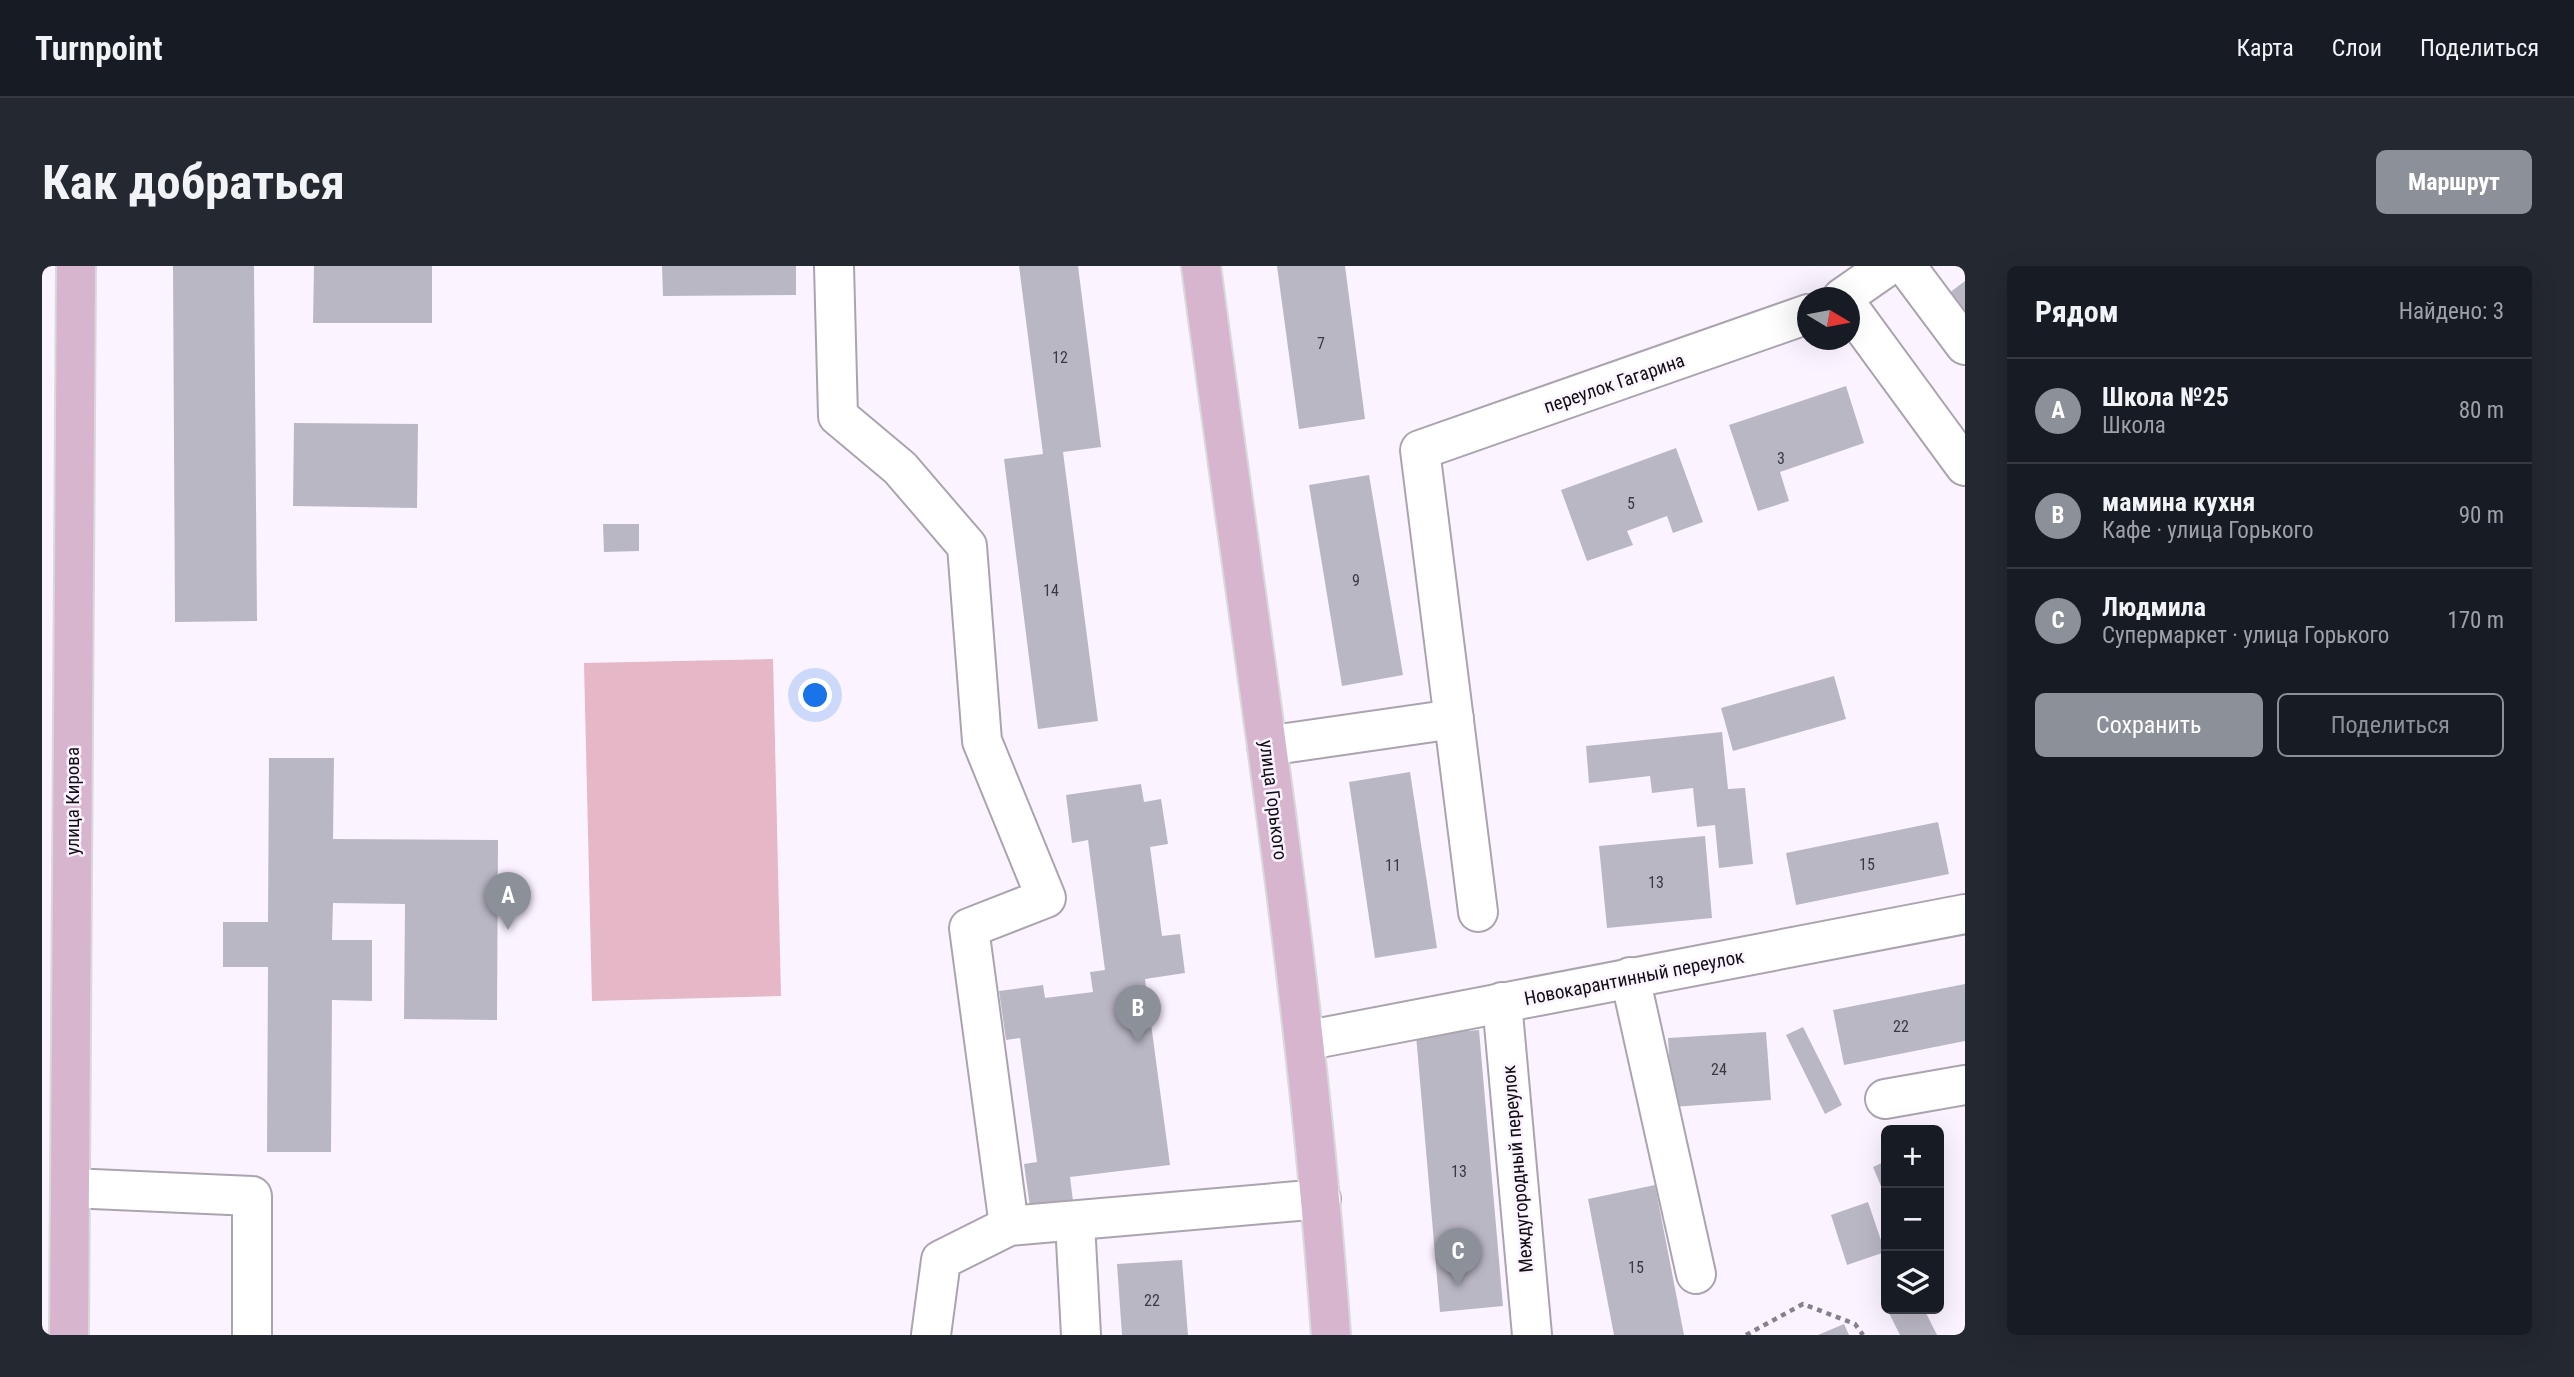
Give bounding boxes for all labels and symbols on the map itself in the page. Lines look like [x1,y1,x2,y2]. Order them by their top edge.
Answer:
north arrow [1797,287,1860,350]
house number: 7 [1317,334,1325,353]
house number: 12 [1052,348,1068,367]
street label: переулок Гагарина [1541,349,1688,418]
house number: 3 [1777,449,1785,468]
house number: 5 [1627,494,1635,513]
house number: 9 [1352,571,1360,590]
house number: 14 [1043,581,1059,600]
your location [798,678,832,712]
street label: улица Горького [1255,739,1292,861]
street label: улица Кирова [61,747,84,855]
house number: 15 [1859,855,1875,874]
house number: 11 [1385,856,1401,875]
pin: A [485,872,531,930]
house number: 13 [1648,873,1664,892]
street label: Новокарантинный переулок [1522,945,1746,1010]
pin: B [1115,985,1161,1043]
house number: 22 [1893,1017,1909,1036]
house number: 24 [1711,1060,1727,1079]
street label: Междугородный переулок [1497,1064,1538,1274]
house number: 13 [1451,1162,1467,1181]
pin: C [1435,1228,1481,1286]
house number: 15 [1628,1258,1644,1277]
house number: 22 [1144,1291,1160,1310]

